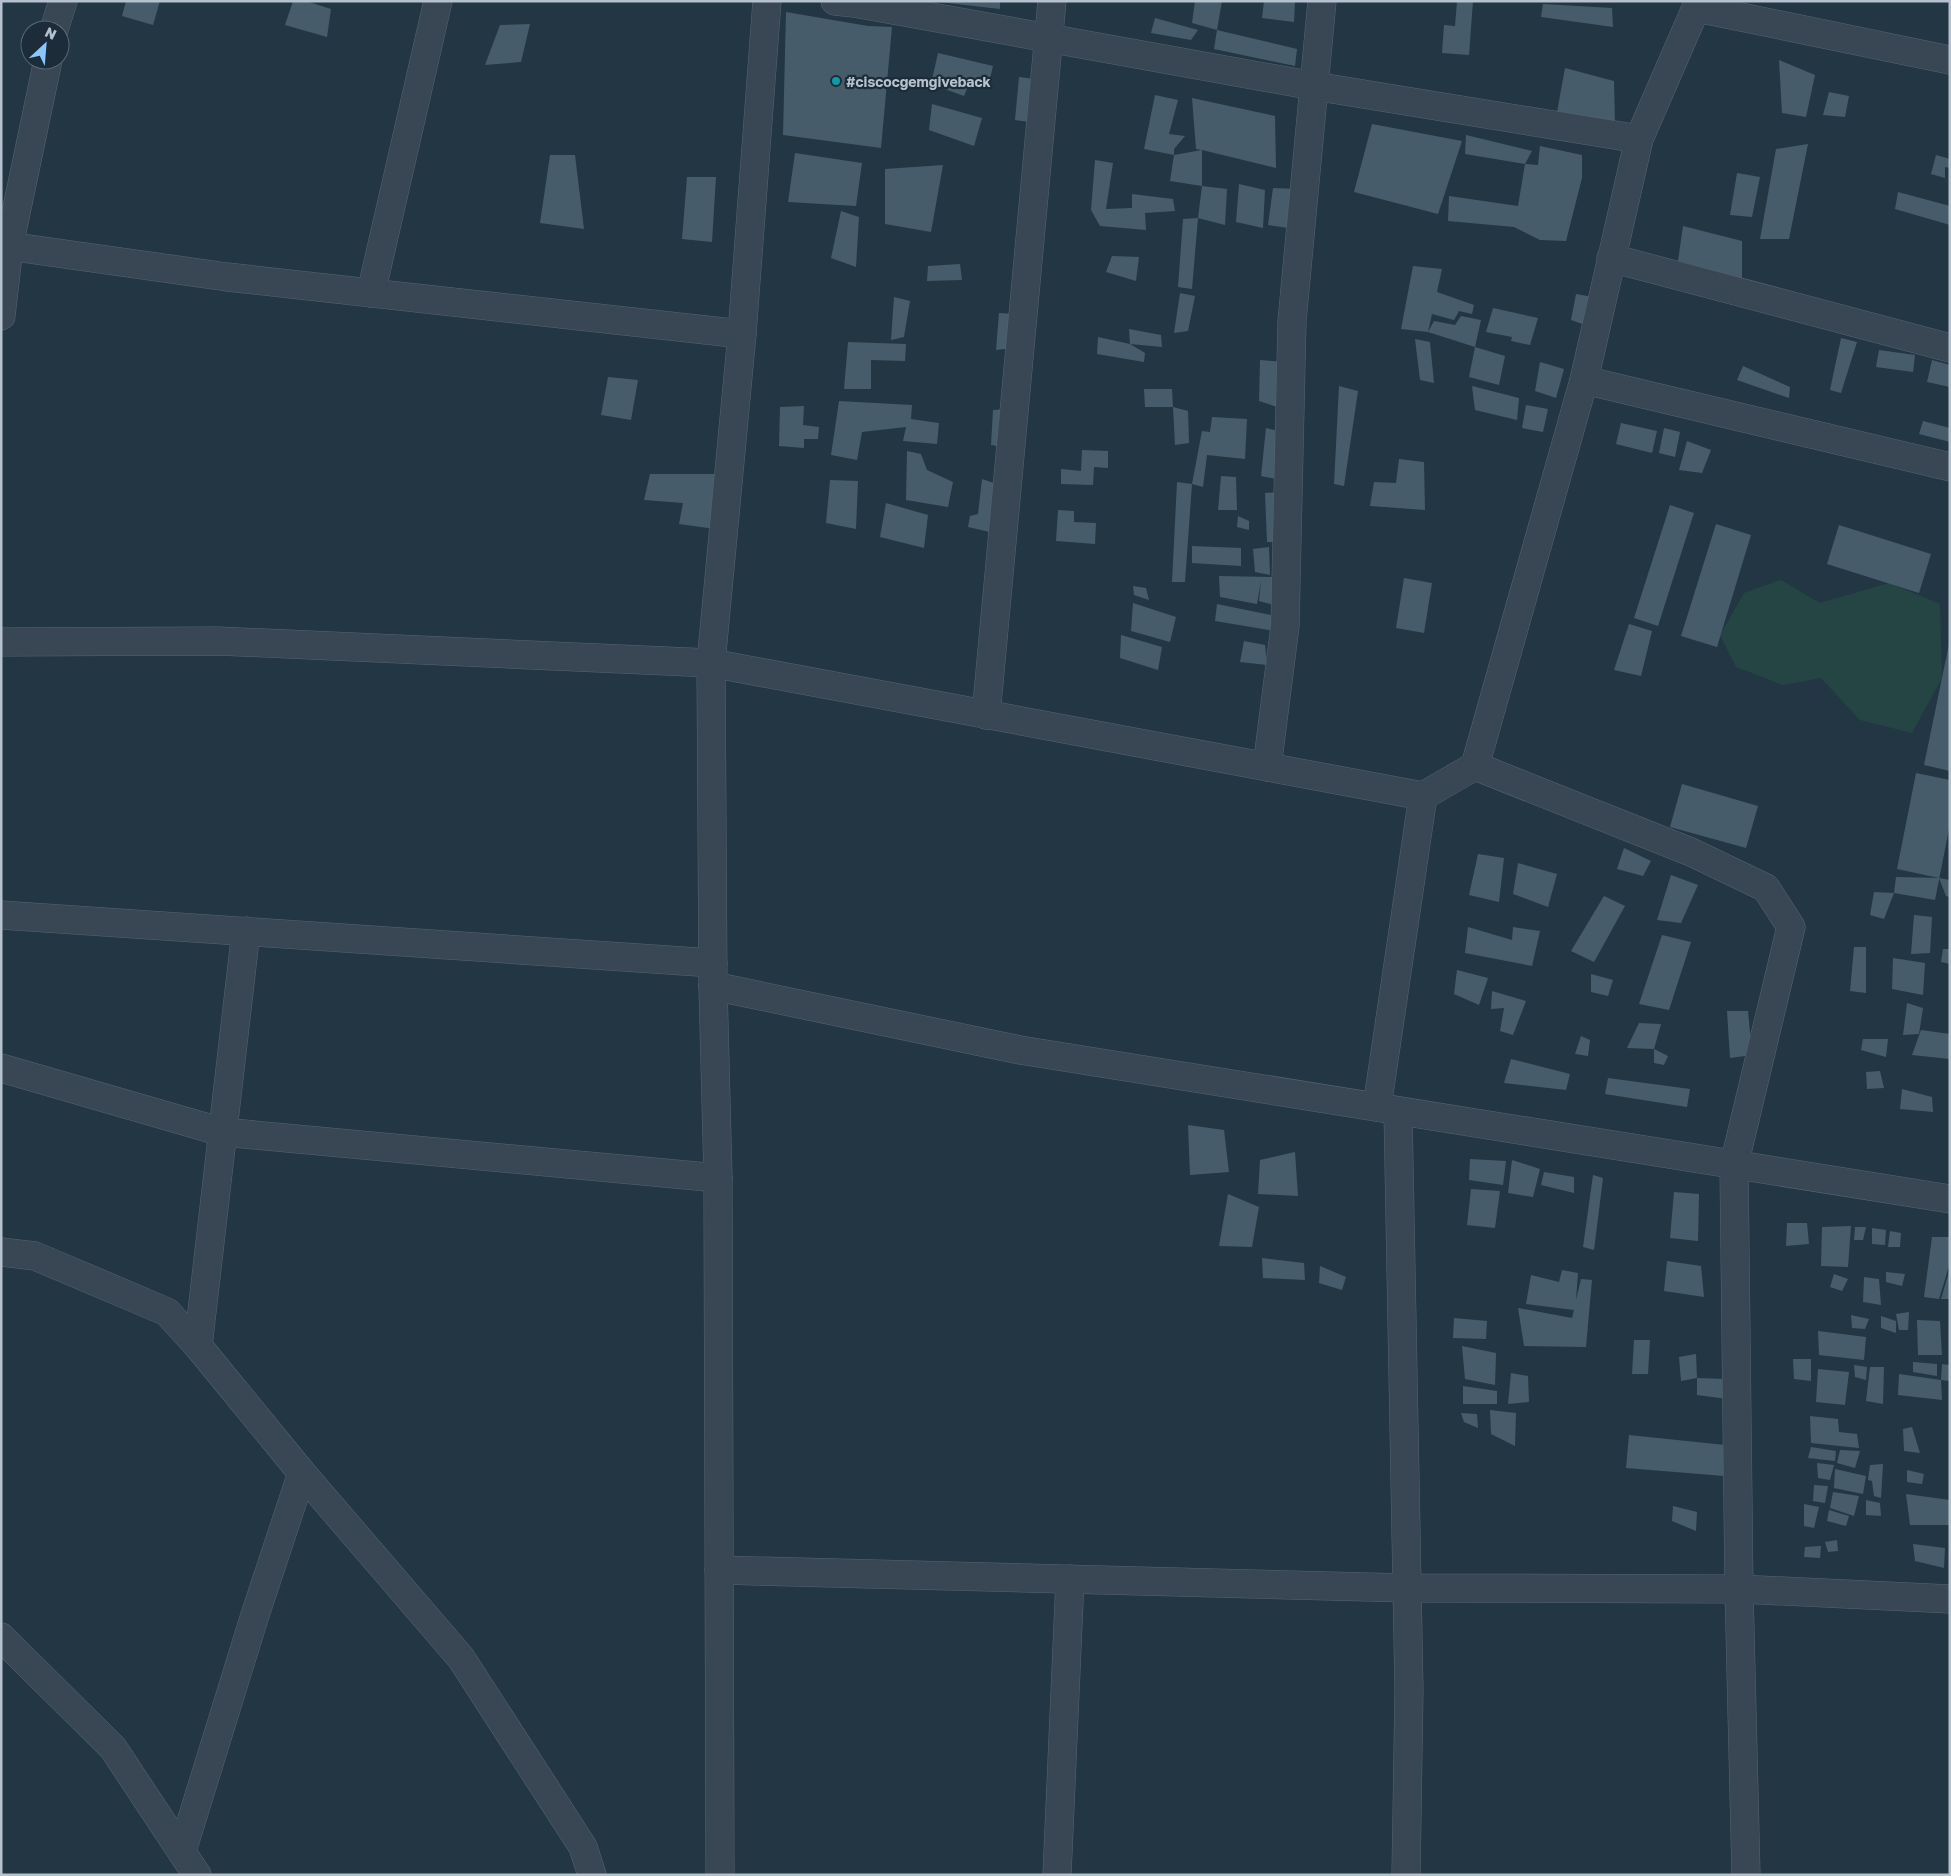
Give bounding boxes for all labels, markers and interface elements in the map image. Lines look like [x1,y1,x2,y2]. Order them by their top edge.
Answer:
north arrow [20,20,70,70]
text: N [42,23,59,43]
place label: #ciscocgemgiveback [846,73,991,90]
marker: #ciscocgemgiveback [830,75,842,87]

